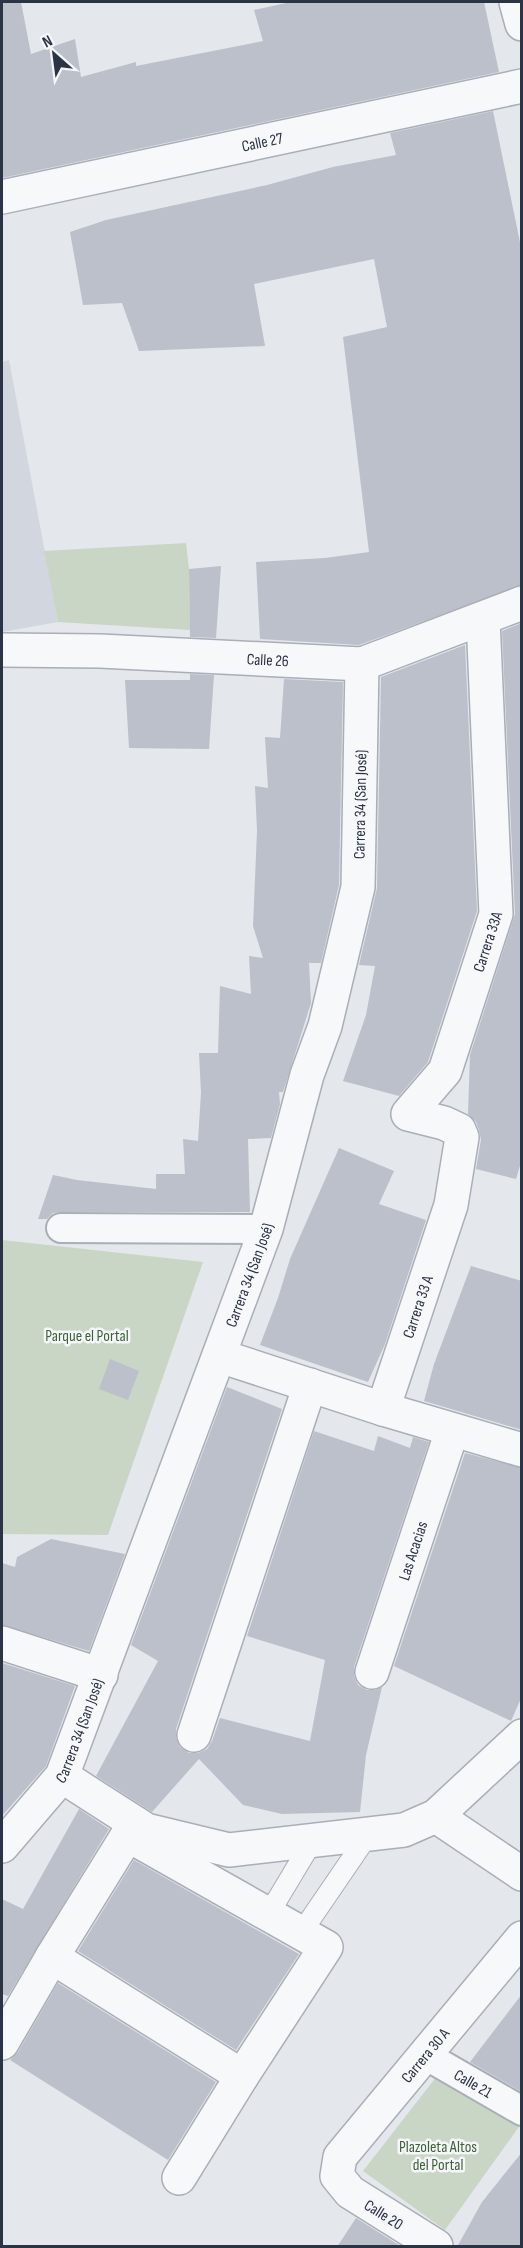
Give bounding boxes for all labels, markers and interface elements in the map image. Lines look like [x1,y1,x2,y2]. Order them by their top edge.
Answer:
north arrow [24,24,84,84]
text: N [39,32,56,52]
street label: Calle 27 [240,129,285,157]
street label: Calle 26 [246,650,289,671]
street label: Carrera 34 (San José) [350,750,371,859]
street label: Carrera 33A [470,909,507,975]
street label: Carrera 34 (San José) [222,1221,278,1330]
street label: Carrera 33 A [399,1273,438,1341]
park label: Parque el Portal [45,1327,129,1346]
street label: Las Acacias [395,1519,432,1583]
street label: Carrera 34 (San José) [52,1676,109,1788]
street label: Carrera 30 A [398,2025,454,2087]
street label: Calle 21 [450,2066,496,2103]
park label: Plazoleta Altos del Portal [399,2138,477,2175]
street label: Calle 20 [360,2196,406,2235]

